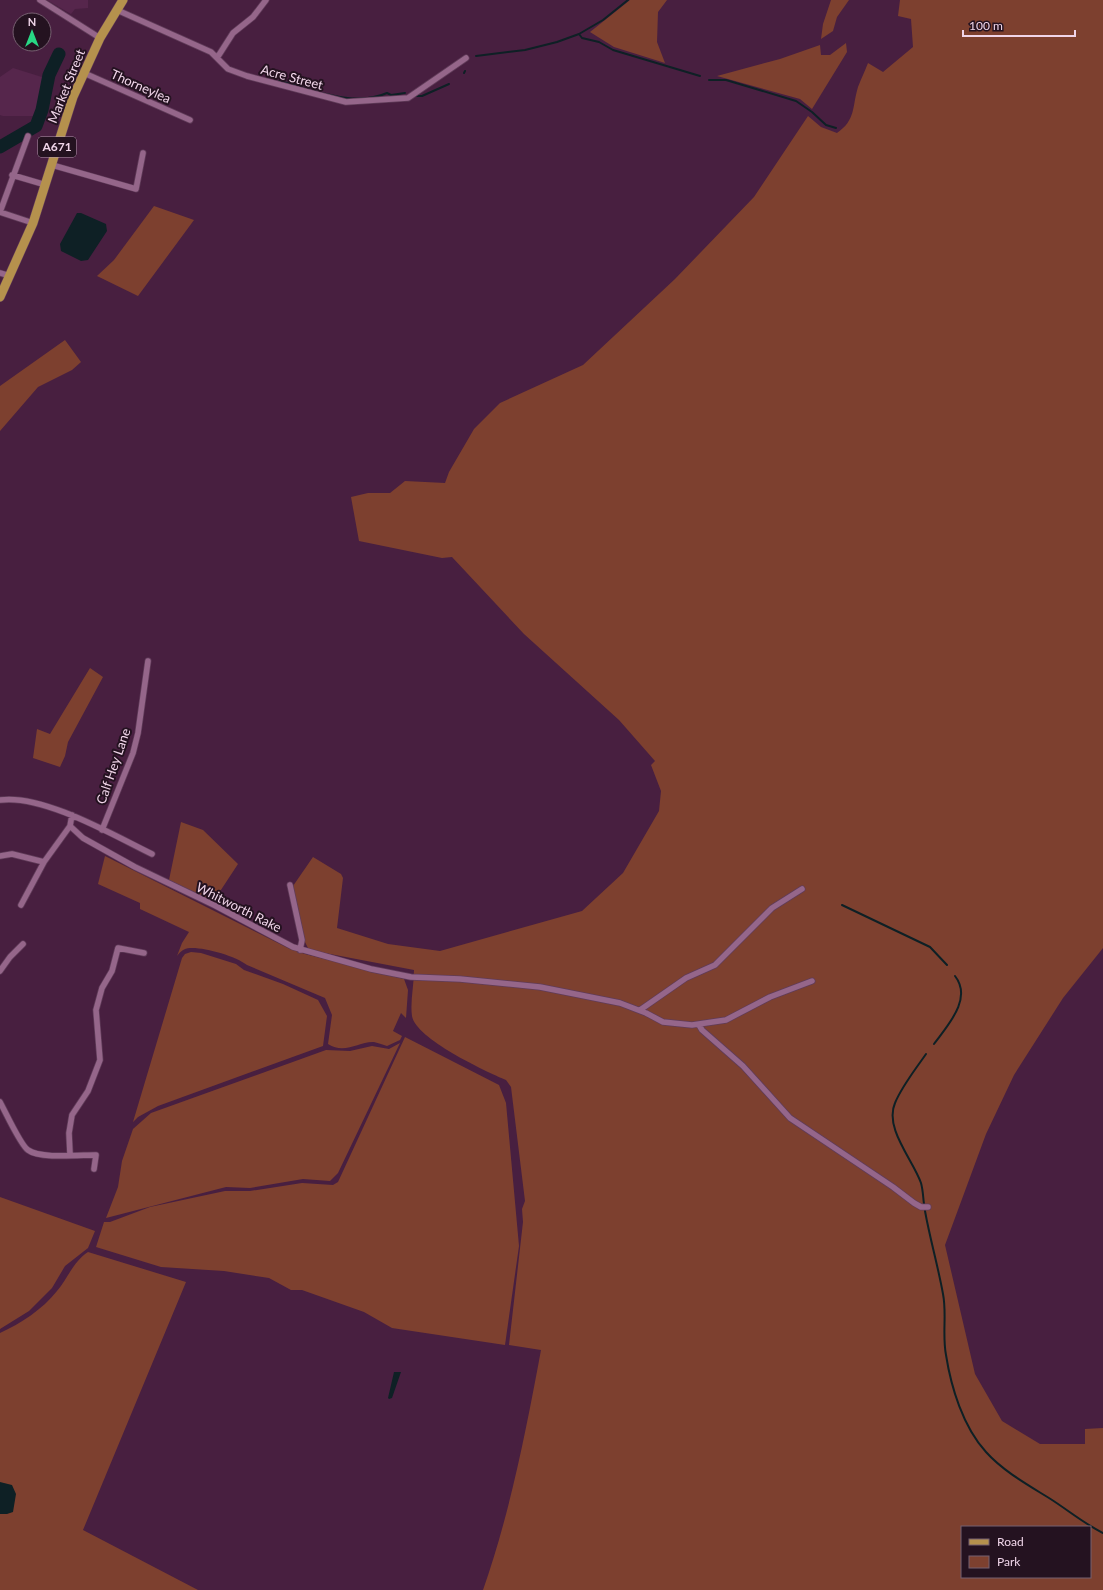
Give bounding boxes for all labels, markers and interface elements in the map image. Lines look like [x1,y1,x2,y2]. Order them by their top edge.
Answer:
north arrow [12,12,52,52]
scale bar [963,12,1075,38]
text: N [28,15,36,28]
text: 100 m [969,18,1003,33]
street label: Market Street [44,46,88,125]
street label: Acre Street [259,61,325,93]
street label: Thorneylea [109,66,173,106]
road number: A671 [38,137,76,157]
street label: Calf Hey Lane [93,726,134,806]
street label: Whitworth Rake [194,879,284,935]
legend [961,1526,1091,1578]
text: Road [997,1534,1024,1549]
text: Park [997,1554,1021,1569]

